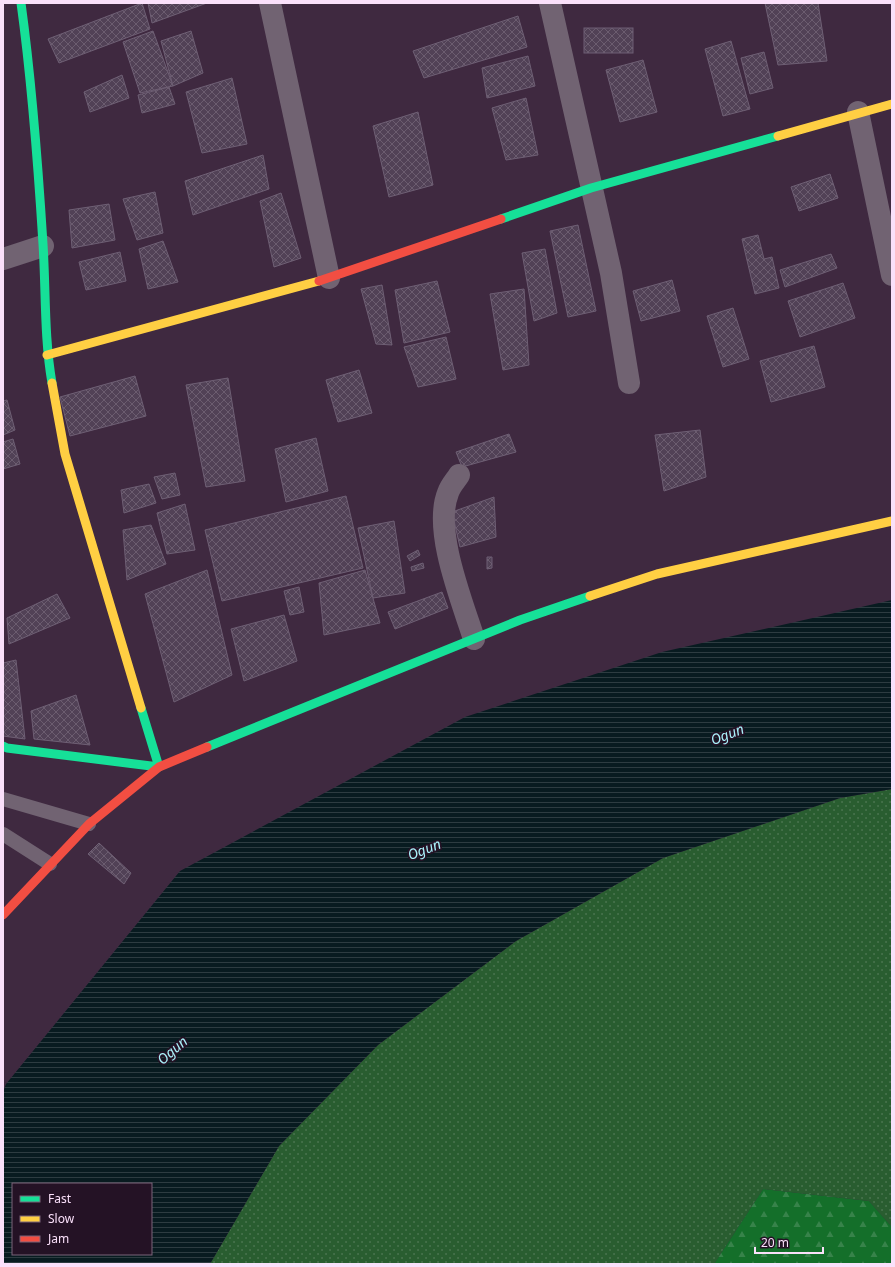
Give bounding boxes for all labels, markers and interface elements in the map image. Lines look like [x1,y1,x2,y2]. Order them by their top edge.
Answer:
water label: Ogun [708,719,746,749]
water label: Ogun [405,834,443,864]
water label: Ogun [153,1032,191,1068]
legend [12,1183,152,1255]
text: Fast [48,1190,72,1207]
text: Slow [48,1210,75,1227]
scale bar [755,1229,823,1255]
text: Jam [47,1230,69,1247]
text: 20 m [761,1234,789,1251]

